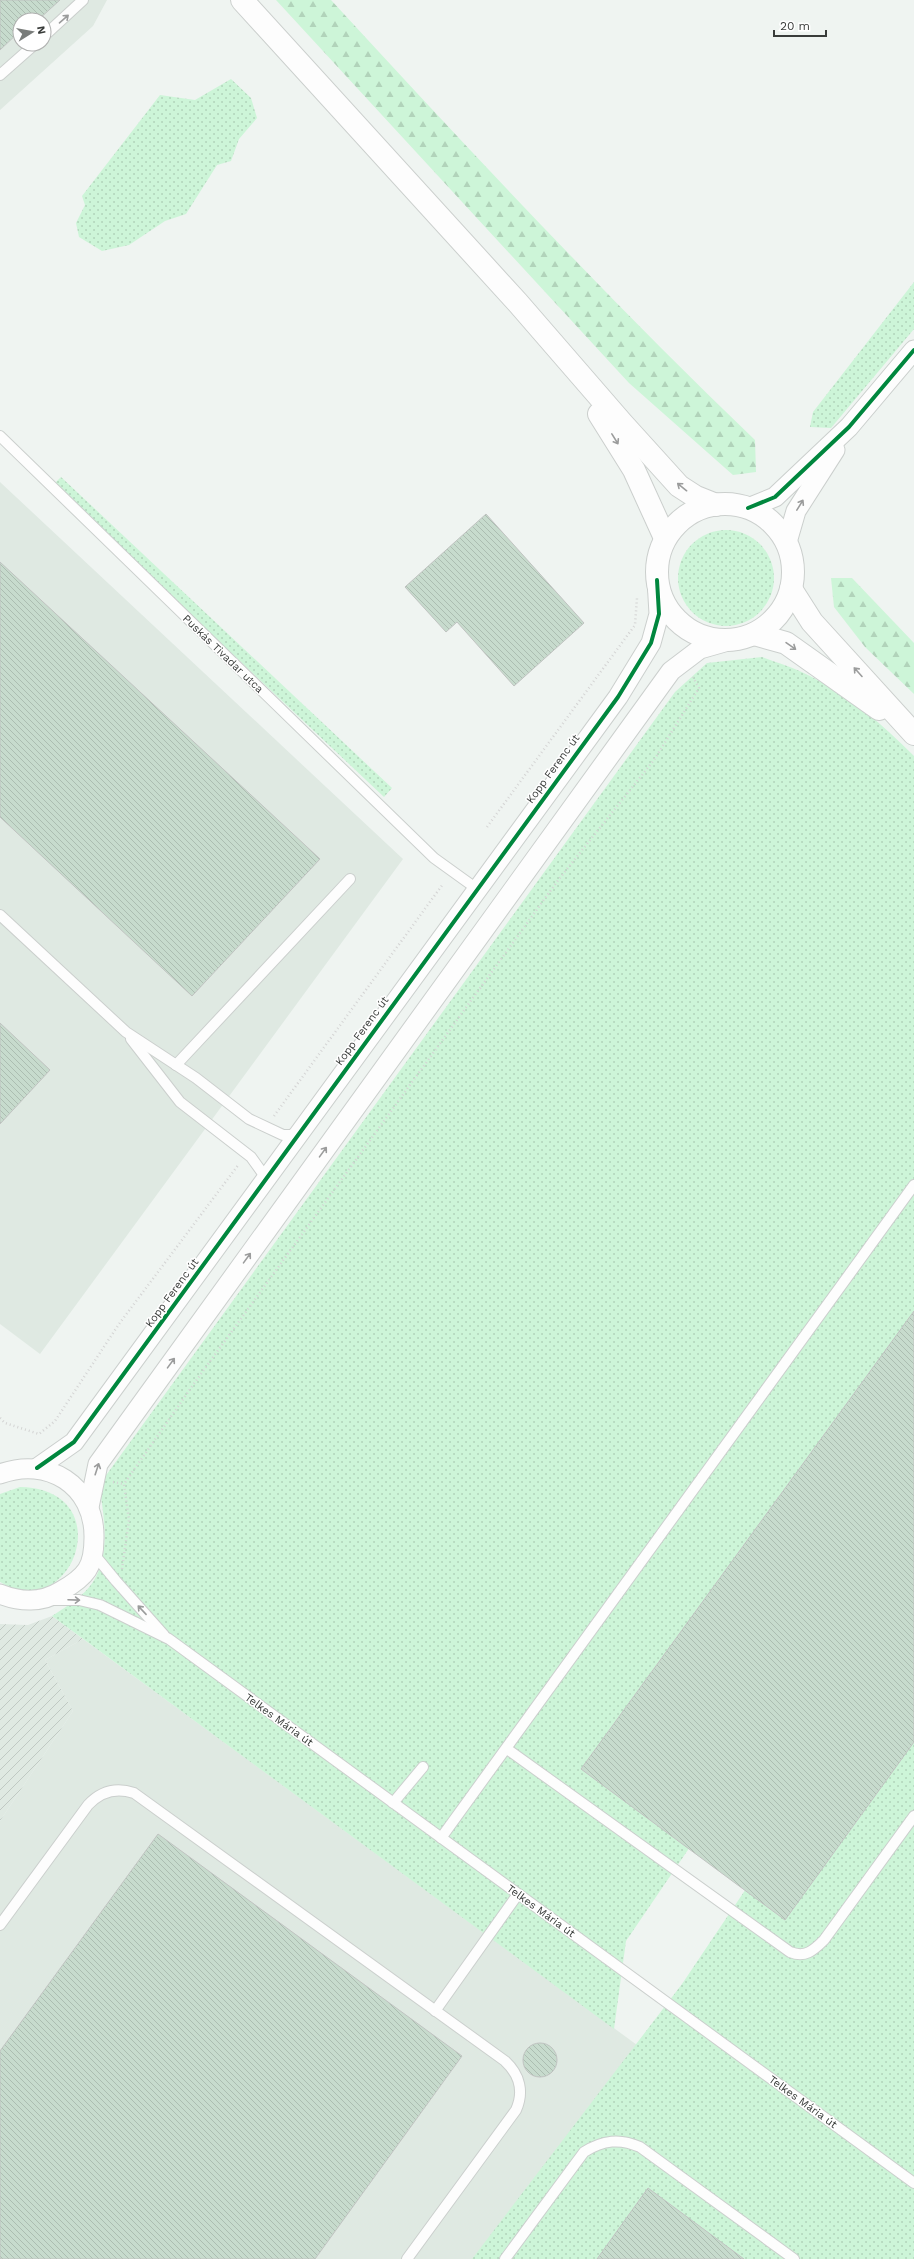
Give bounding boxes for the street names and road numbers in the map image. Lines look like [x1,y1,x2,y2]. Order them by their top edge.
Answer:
street label: Puskás Tivadar utca [180,612,266,696]
street label: Kopp Ferenc út [524,732,583,806]
street label: Kopp Ferenc út [333,994,392,1068]
street label: Kopp Ferenc út [143,1256,202,1330]
street label: Telkes Mária út [242,1691,316,1749]
street label: Telkes Mária út [504,1882,578,1940]
street label: Telkes Mária út [766,2073,840,2131]

